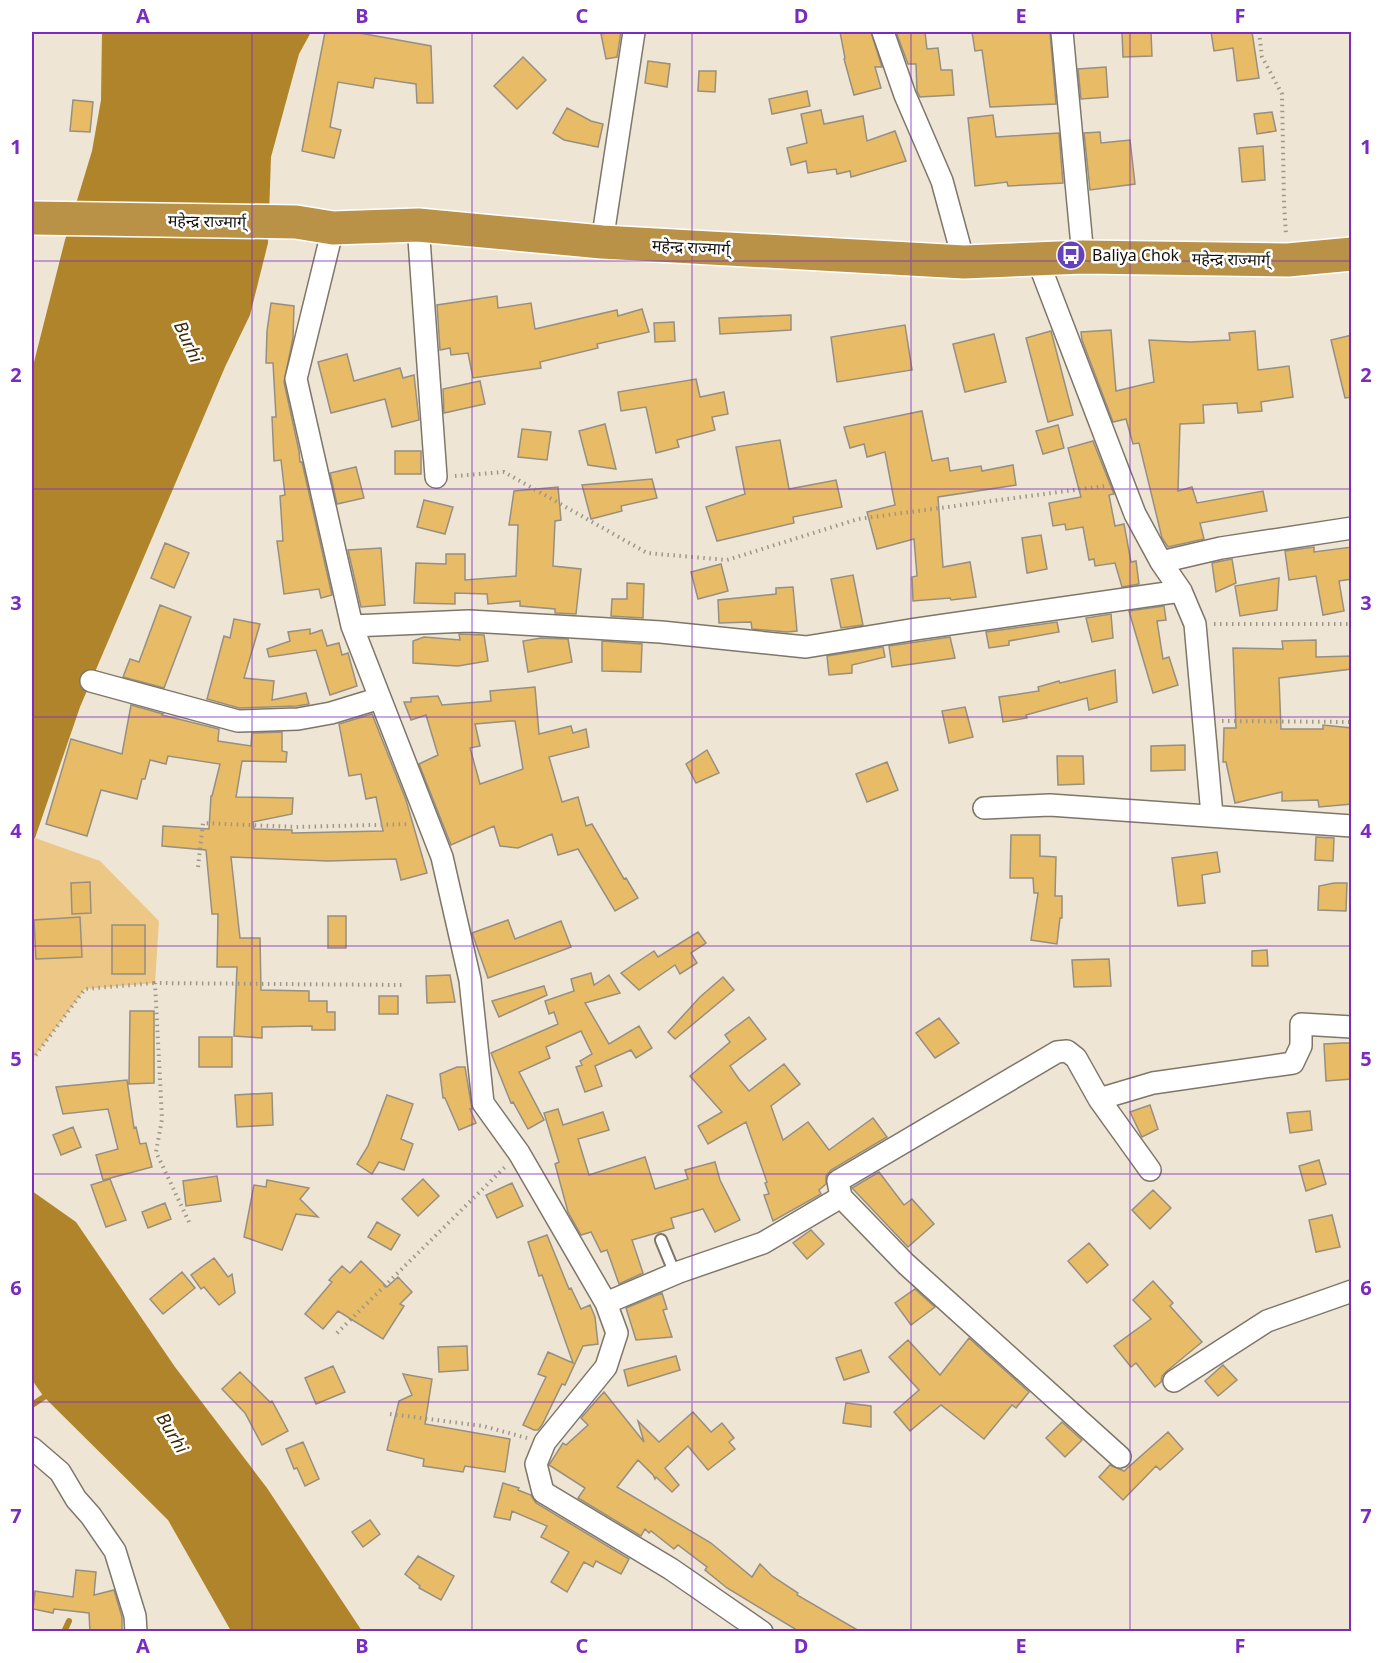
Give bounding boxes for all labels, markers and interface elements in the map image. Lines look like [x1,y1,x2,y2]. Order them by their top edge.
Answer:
text: A [136,2,150,29]
text: B [355,2,369,29]
text: C [576,2,589,29]
text: D [794,2,808,29]
text: E [1015,2,1027,29]
text: F [1235,2,1245,29]
text: 1 [10,133,22,160]
text: 1 [1360,133,1372,160]
street label: महेन्द्र राज्मार्ग् [168,209,249,233]
street label: महेन्द्र राज्मार्ग् [651,234,734,260]
bus stop icon: Baliya Chok [1055,239,1087,271]
place label: Baliya Chok [1092,244,1180,266]
street label: महेन्द्र राज्मार्ग् [1192,247,1273,271]
water label: Burhi [169,317,209,367]
text: 2 [10,361,22,388]
text: 2 [1360,361,1372,388]
text: 3 [10,589,22,616]
text: 3 [1360,589,1372,616]
text: 4 [10,817,22,844]
text: 4 [1360,817,1372,844]
text: 5 [10,1045,22,1072]
text: 5 [1360,1045,1372,1072]
text: 6 [10,1274,22,1301]
text: 6 [1360,1274,1372,1301]
water label: Burhi [151,1408,195,1458]
text: 7 [10,1502,22,1529]
text: 7 [1360,1502,1372,1529]
text: A [136,1632,150,1659]
text: B [355,1632,369,1659]
text: C [576,1632,589,1659]
text: D [794,1632,808,1659]
text: E [1015,1632,1027,1659]
text: F [1235,1632,1245,1659]

